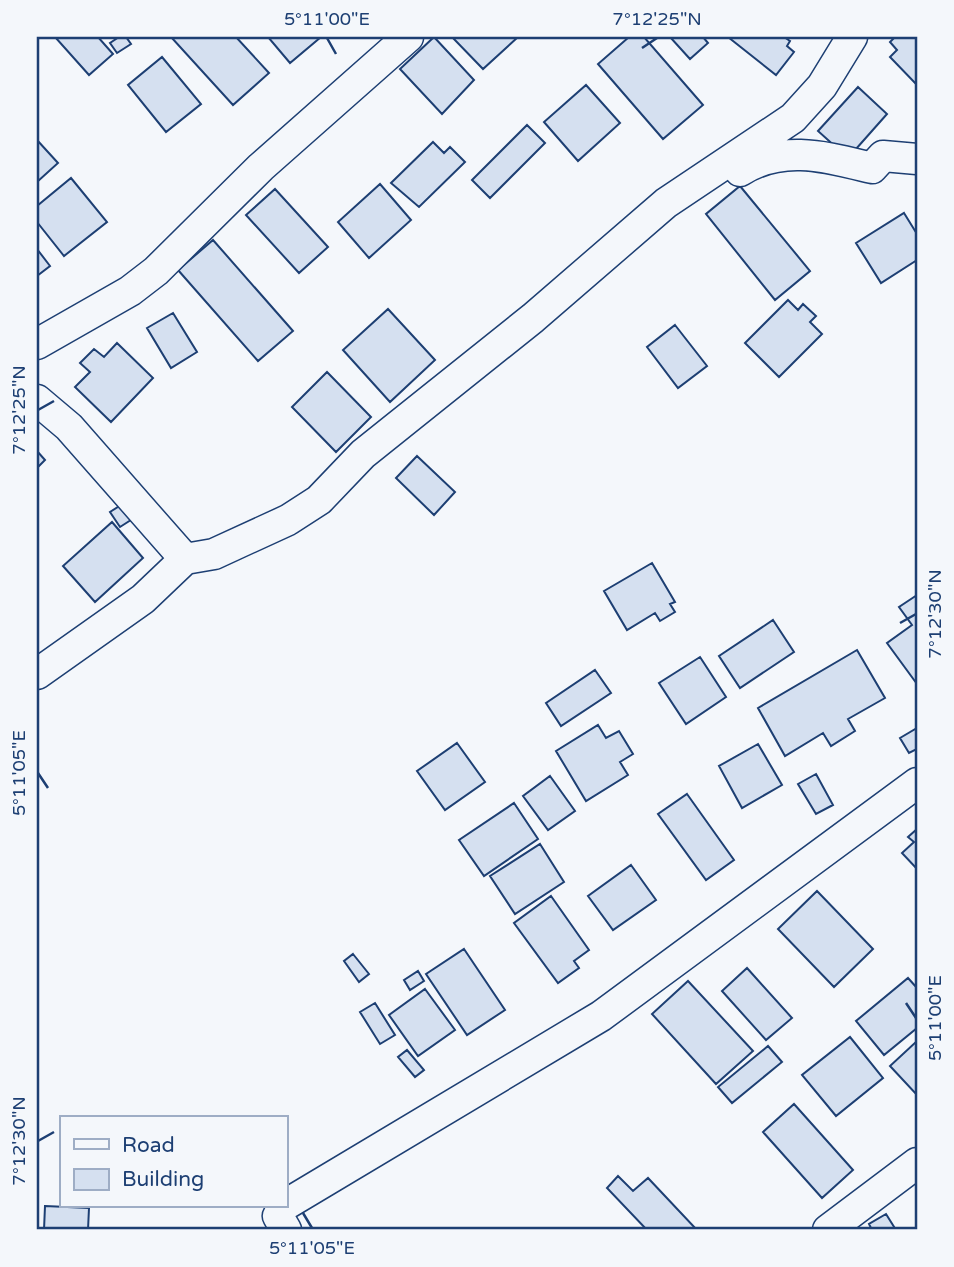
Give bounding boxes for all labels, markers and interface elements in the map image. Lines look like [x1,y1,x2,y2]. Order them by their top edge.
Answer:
text: 5°11'00"E [284,8,370,30]
text: 7°12'25"N [612,8,702,30]
text: 7°12'25"N [8,365,30,455]
text: 7°12'30"N [924,569,946,659]
text: 5°11'05"E [8,730,30,816]
text: 5°11'00"E [924,975,946,1061]
text: 7°12'30"N [8,1096,30,1186]
legend [60,1116,287,1208]
text: Road [122,1133,175,1158]
text: Building [122,1167,204,1192]
text: 5°11'05"E [269,1237,355,1259]

